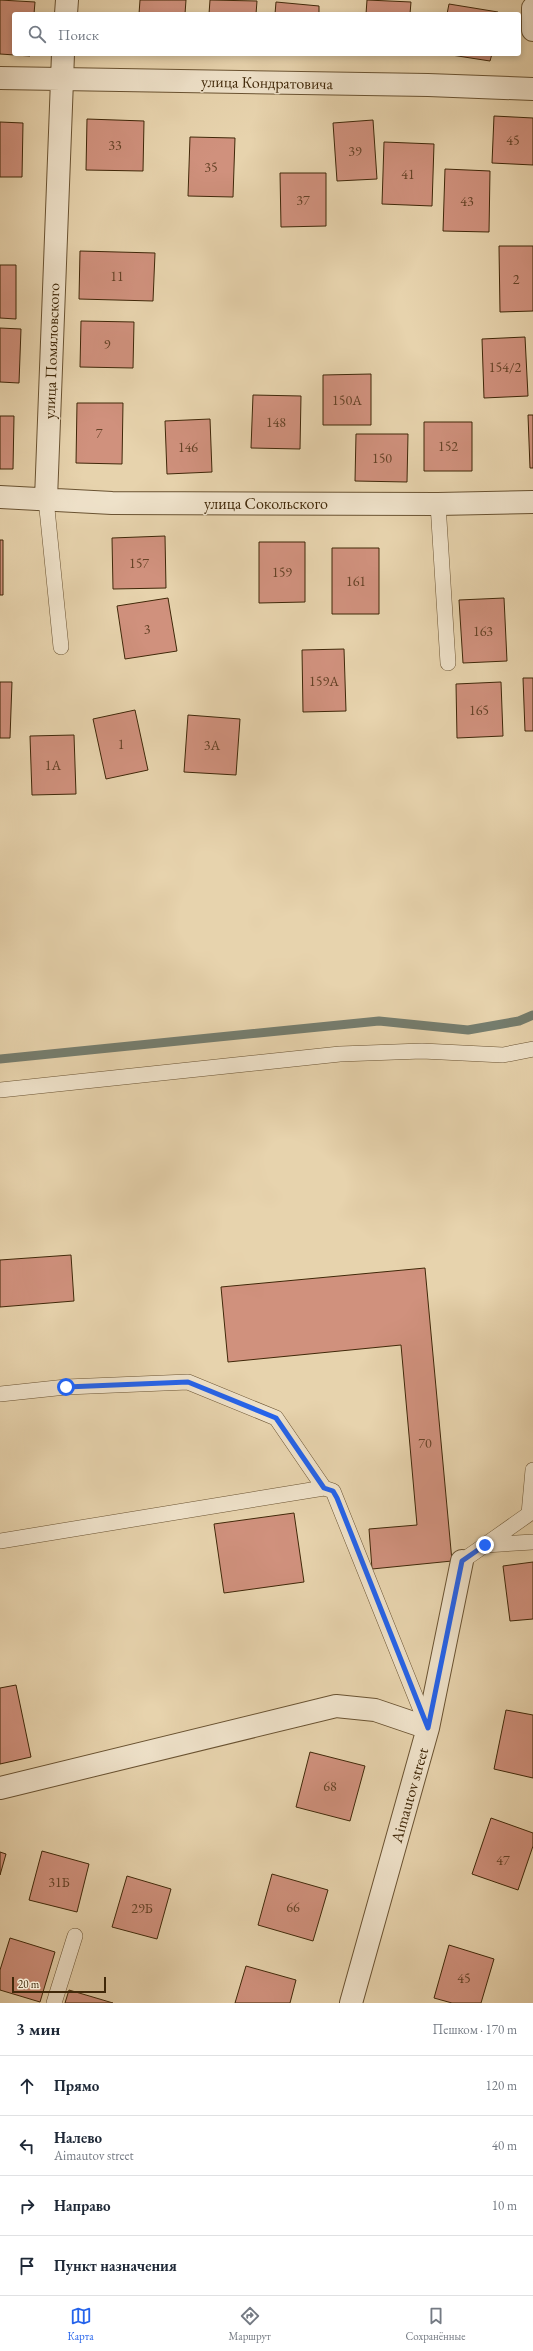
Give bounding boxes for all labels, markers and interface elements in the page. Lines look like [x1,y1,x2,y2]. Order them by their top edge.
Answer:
search box [12,12,521,56]
icon: search [26,23,48,45]
text: Поиск [58,25,99,44]
street label: улица Кондратовича [201,71,334,94]
house number: 45 [506,131,520,149]
house number: 33 [108,136,122,154]
house number: 39 [348,142,362,160]
house number: 35 [204,158,218,176]
house number: 41 [401,165,415,183]
house number: 37 [296,191,310,209]
house number: 43 [460,192,474,210]
house number: 11 [110,267,124,285]
house number: 2 [513,270,520,288]
street label: улица Помяловского [39,283,64,419]
house number: 9 [104,335,111,353]
house number: 154/2 [489,358,522,376]
house number: 150А [332,391,362,409]
house number: 148 [266,413,286,431]
house number: 7 [96,424,103,442]
house number: 152 [438,437,458,455]
house number: 146 [178,438,198,456]
house number: 150 [372,449,392,467]
street label: улица Сокольского [204,493,328,514]
house number: 157 [129,554,149,572]
house number: 159 [272,563,292,581]
house number: 161 [346,572,366,590]
house number: 3 [144,620,151,638]
house number: 163 [473,622,493,640]
house number: 159А [309,672,339,690]
house number: 165 [469,701,489,719]
house number: 1 [118,735,124,753]
house number: 3А [204,736,221,754]
house number: 1А [45,756,62,774]
route start [57,1378,75,1396]
house number: 70 [418,1434,432,1452]
route end [476,1536,494,1554]
street label: Aimautov street [386,1745,433,1846]
house number: 68 [323,1777,337,1795]
house number: 47 [496,1851,510,1869]
house number: 31Б [48,1873,70,1891]
house number: 66 [286,1898,300,1916]
house number: 29Б [131,1899,153,1917]
house number: 45 [457,1969,471,1987]
scale bar [12,1975,106,1994]
text: 20 m [18,1977,39,1991]
text: 3 мин [16,2018,60,2040]
text: Пешком · 170 m [433,2021,517,2038]
icon: ahead [16,2075,38,2097]
text: Прямо [54,2076,99,2095]
text: 120 m [486,2077,517,2094]
text: Налево [54,2128,102,2147]
icon: left [16,2135,38,2157]
text: 40 m [492,2137,517,2154]
text: Aimautov street [54,2147,134,2164]
icon: right [16,2195,38,2217]
text: Направо [54,2196,111,2215]
text: 10 m [492,2197,517,2214]
icon: arrive [16,2255,38,2277]
text: Пункт назначения [54,2256,177,2275]
tab: Карта [67,2305,94,2343]
tab: Маршрут [229,2305,271,2343]
tab: Сохранённые [406,2305,466,2343]

